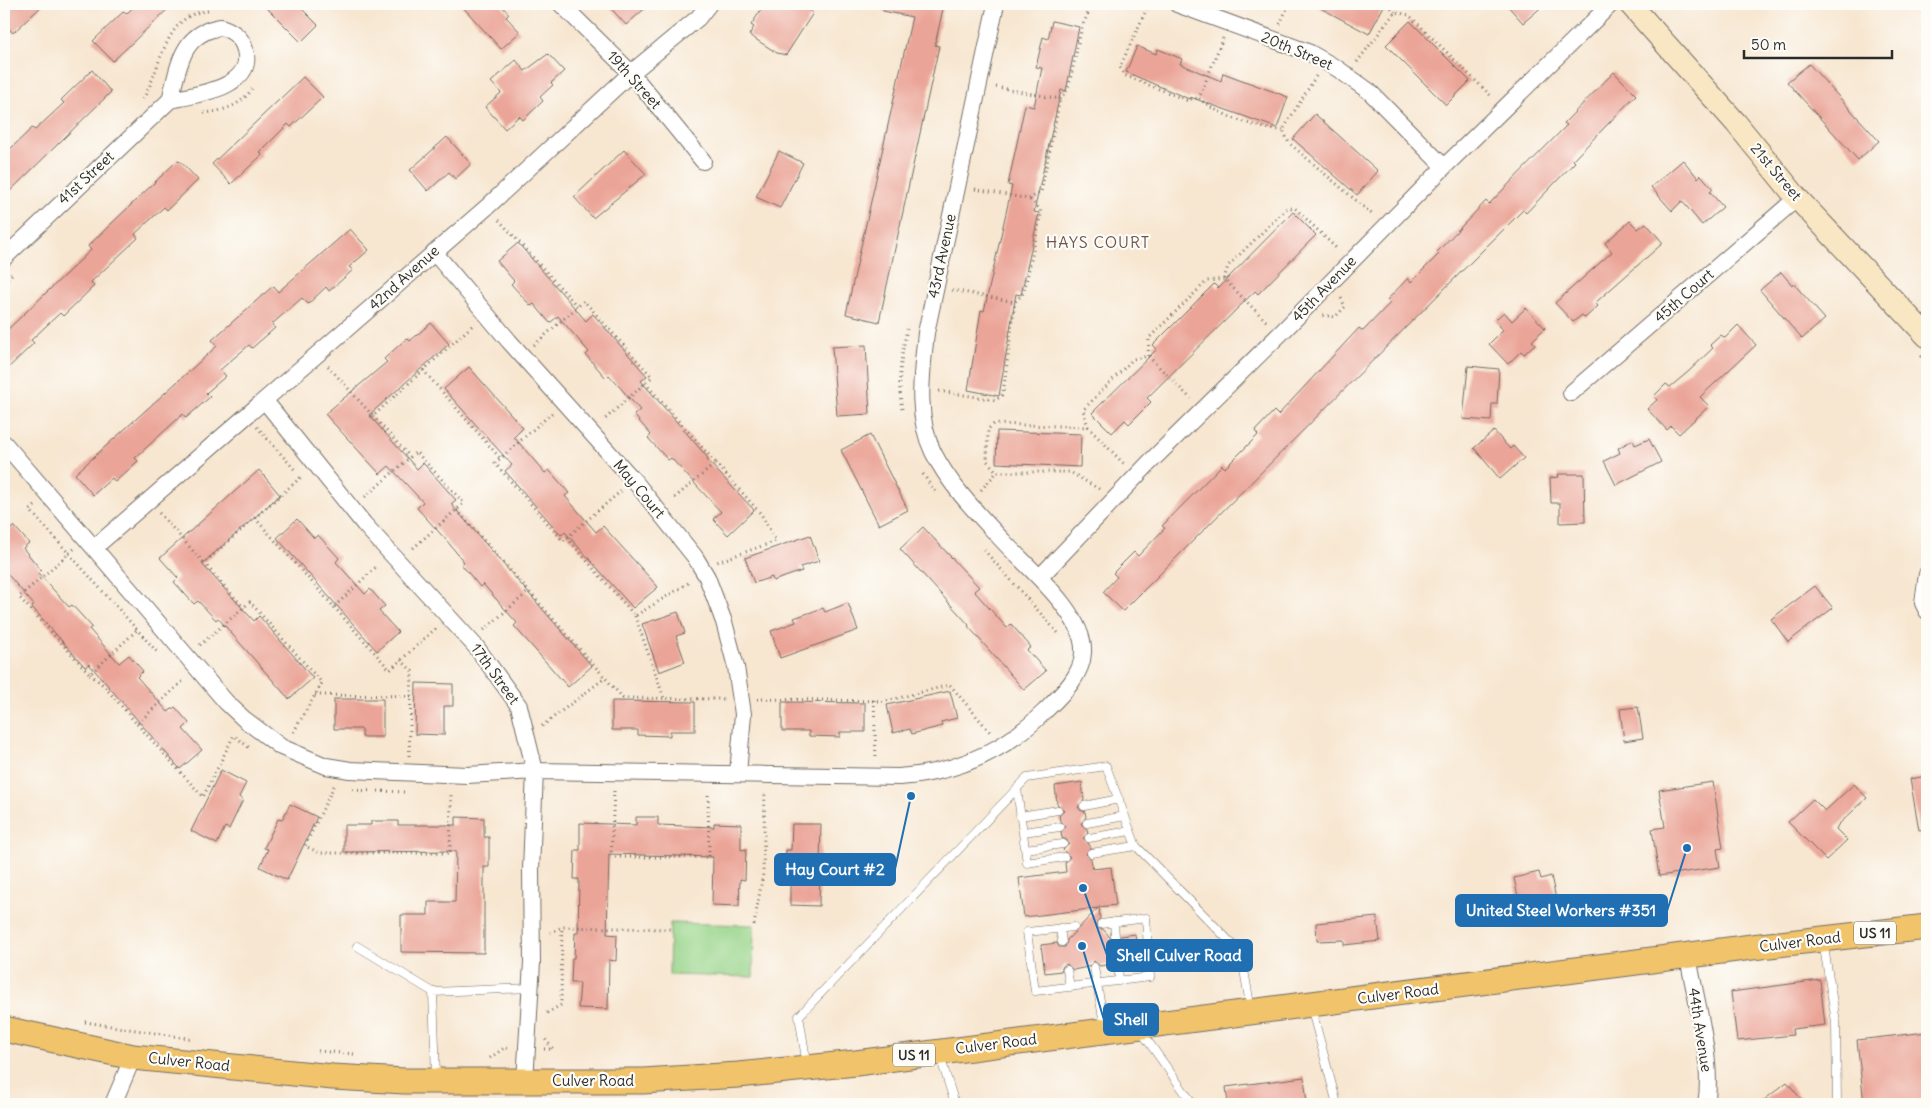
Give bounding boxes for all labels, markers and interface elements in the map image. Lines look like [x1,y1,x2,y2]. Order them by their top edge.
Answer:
street label: 20th Street [1259,27,1336,74]
scale bar [1744,28,1891,60]
text: 50 m [1751,35,1786,54]
street label: 19th Street [603,47,665,113]
street label: 21st Street [1747,139,1806,204]
street label: 41st Street [54,147,118,208]
street label: 43rd Avenue [923,212,960,300]
district label: HAYS COURT [1046,232,1150,252]
street label: 42nd Avenue [365,241,443,314]
street label: 45th Avenue [1287,252,1360,326]
street label: 45th Court [1650,265,1717,327]
street label: May Court [609,455,669,522]
street label: 17th Street [467,640,524,708]
callout: Hay Court #2 [775,854,895,885]
text: Hay Court #2 [785,859,885,880]
callout: United Steel Workers #351 [1456,895,1667,926]
text: United Steel Workers #351 [1466,900,1656,920]
road number: US 11 [1854,921,1896,944]
street label: Culver Road [1758,927,1842,956]
callout: Shell Culver Road [1107,940,1252,971]
text: Shell Culver Road [1116,945,1242,965]
street label: Culver Road [1356,979,1440,1008]
street label: 44th Avenue [1684,987,1717,1073]
callout: Shell [1104,1004,1158,1035]
text: Shell [1114,1009,1148,1029]
street label: Culver Road [954,1029,1038,1058]
road number: US 11 [893,1044,935,1066]
street label: Culver Road [147,1048,231,1075]
street label: Culver Road [552,1071,634,1090]

